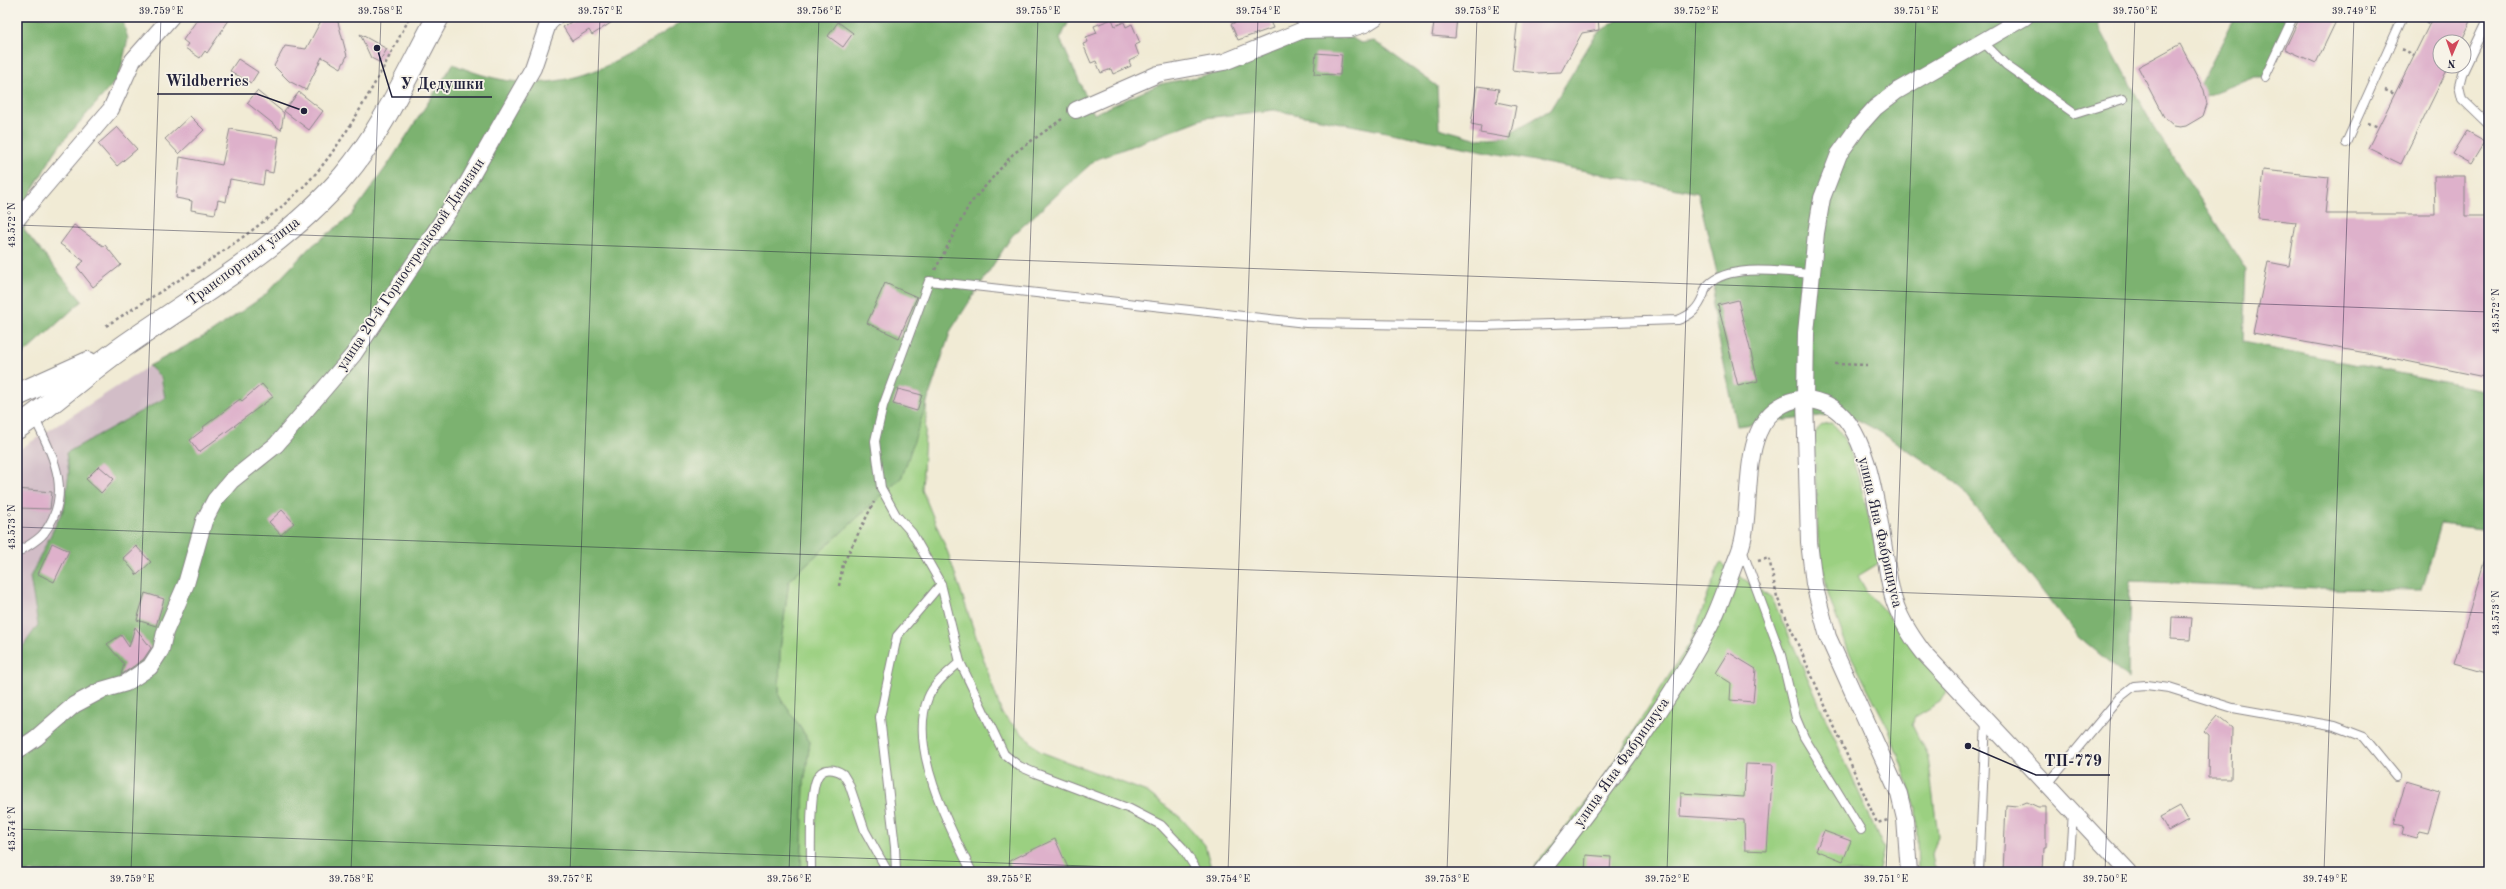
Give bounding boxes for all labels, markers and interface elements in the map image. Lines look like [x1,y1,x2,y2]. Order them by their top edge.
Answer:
text: 39.759°E [139,6,183,16]
text: 39.758°E [358,6,402,16]
text: 39.757°E [578,6,622,16]
text: 39.756°E [797,6,841,16]
text: 39.755°E [1016,6,1060,16]
text: 39.754°E [1236,6,1280,16]
text: 39.753°E [1455,6,1499,16]
text: 39.752°E [1674,6,1718,16]
text: 39.751°E [1894,6,1938,16]
text: 39.750°E [2113,6,2157,16]
text: 39.749°E [2332,6,2376,16]
north arrow [2432,34,2472,74]
text: N [2447,57,2456,68]
callout: Wildberries [157,66,257,94]
callout: У Дедушки [392,69,492,97]
text: Wildberries [165,74,249,90]
text: У Дедушки [400,77,484,93]
street label: улица 20-й Горнострелковой Дивизии [335,156,488,374]
text: 43.572°N [7,202,17,248]
street label: Транспортная улица [185,215,304,309]
text: 43.572°N [2491,288,2501,334]
street label: улица Яна Фабрициуса [1855,455,1904,610]
text: 43.573°N [7,504,17,550]
text: 43.573°N [2491,590,2501,636]
street label: улица Яна Фабрициуса [1572,695,1673,830]
callout: ТП-779 [2036,747,2110,775]
text: ТП-779 [2044,754,2102,770]
text: 43.574°N [7,806,17,852]
text: 39.759°E [110,874,154,884]
text: 39.758°E [329,874,373,884]
text: 39.757°E [548,874,592,884]
text: 39.756°E [767,874,811,884]
text: 39.755°E [987,874,1031,884]
text: 39.754°E [1206,874,1250,884]
text: 39.753°E [1425,874,1469,884]
text: 39.752°E [1645,874,1689,884]
text: 39.751°E [1864,874,1908,884]
text: 39.750°E [2083,874,2127,884]
text: 39.749°E [2303,874,2347,884]

